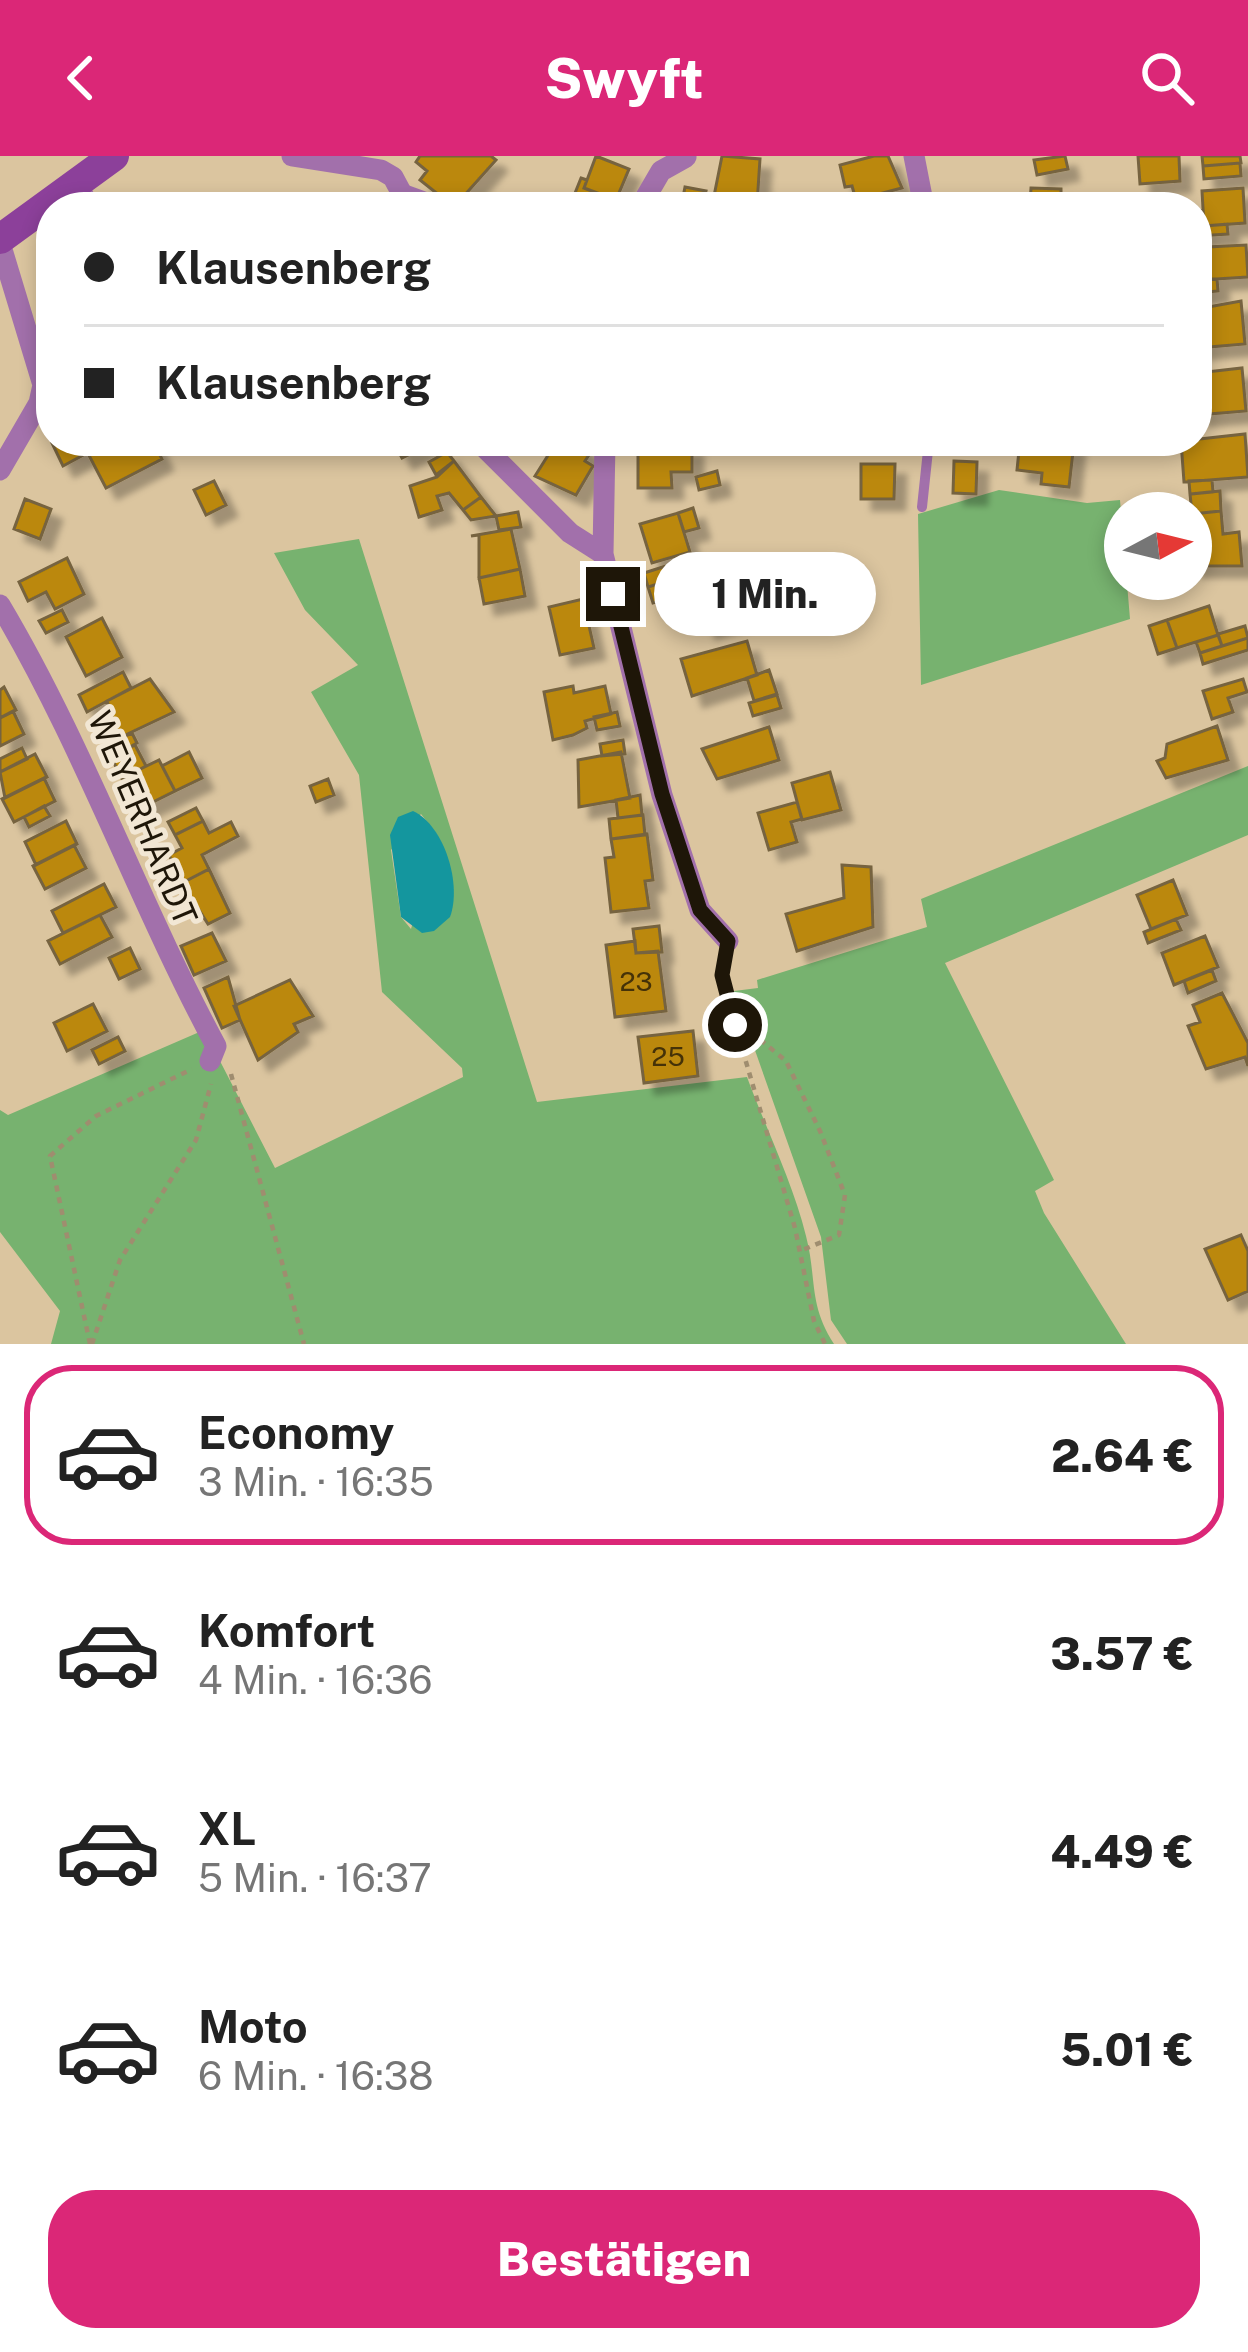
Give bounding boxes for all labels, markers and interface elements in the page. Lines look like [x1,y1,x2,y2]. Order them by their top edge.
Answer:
icon: back [48,45,114,111]
icon: search [1134,45,1200,111]
text: Swyft [545,47,703,110]
text: Klausenberg [156,241,431,294]
text: Klausenberg [156,356,431,409]
north arrow [1104,492,1212,600]
map controls [1104,492,1212,600]
callout: 1 Min. [655,552,877,636]
route end [586,567,640,621]
text: 1 Min. [711,571,819,617]
street label: WEYERHARDT [81,706,205,930]
house number: 23 [619,965,653,997]
route start [708,998,762,1052]
house number: 25 [651,1040,685,1072]
icon: car [54,1401,162,1509]
text: Economy [198,1406,394,1459]
text: 2.64 € [1051,1429,1194,1482]
text: 3 Min. · 16:35 [198,1459,434,1505]
icon: car [54,1599,162,1707]
text: Komfort [198,1604,375,1657]
text: 3.57 € [1050,1627,1194,1680]
text: 4 Min. · 16:36 [198,1657,433,1703]
icon: car [54,1797,162,1905]
text: XL [198,1802,256,1855]
text: 4.49 € [1050,1825,1194,1878]
text: 5 Min. · 16:37 [198,1855,432,1901]
icon: car [54,1995,162,2103]
text: Moto [198,2000,308,2053]
text: 5.01 € [1060,2023,1194,2076]
text: 6 Min. · 16:38 [198,2053,433,2099]
button: Bestätigen [48,2190,1200,2328]

